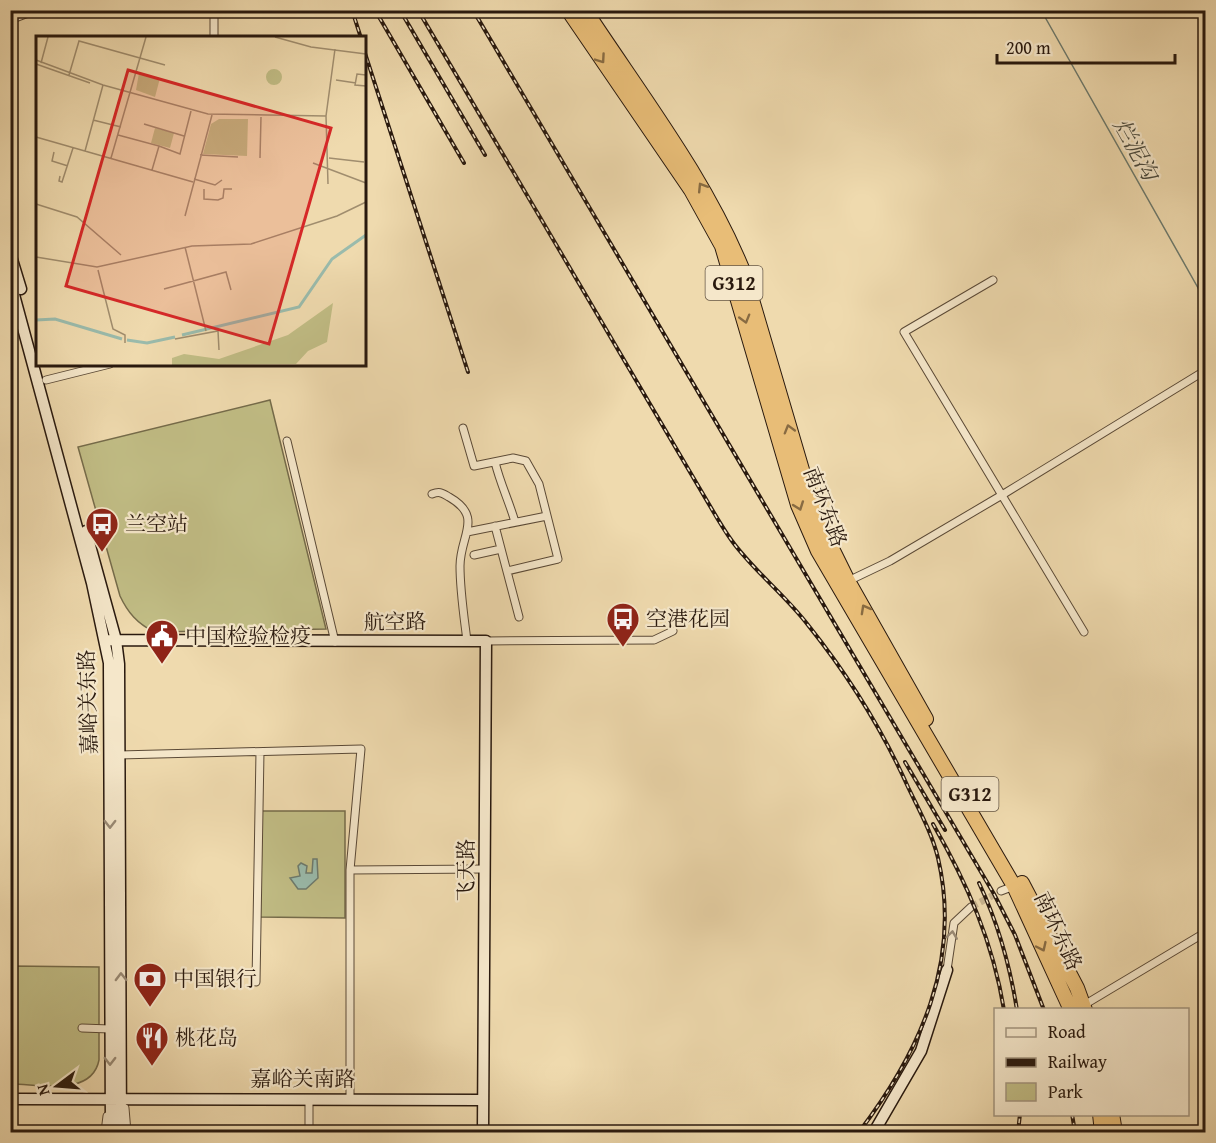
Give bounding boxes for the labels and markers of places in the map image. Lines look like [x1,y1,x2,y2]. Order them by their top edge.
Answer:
bus stop icon: 兰空站 [84,506,120,553]
place label: 兰空站 [125,508,188,539]
bus stop icon: 空港花园 [605,601,641,648]
place label: 空港花园 [646,603,730,634]
public building icon: 中国检验检疫 [144,618,180,665]
place label: 中国检验检疫 [185,620,311,651]
bank icon: 中国银行 [132,961,168,1008]
place label: 中国银行 [173,963,257,994]
restaurant icon: 桃花岛 [134,1020,170,1067]
place label: 桃花岛 [175,1022,238,1053]

